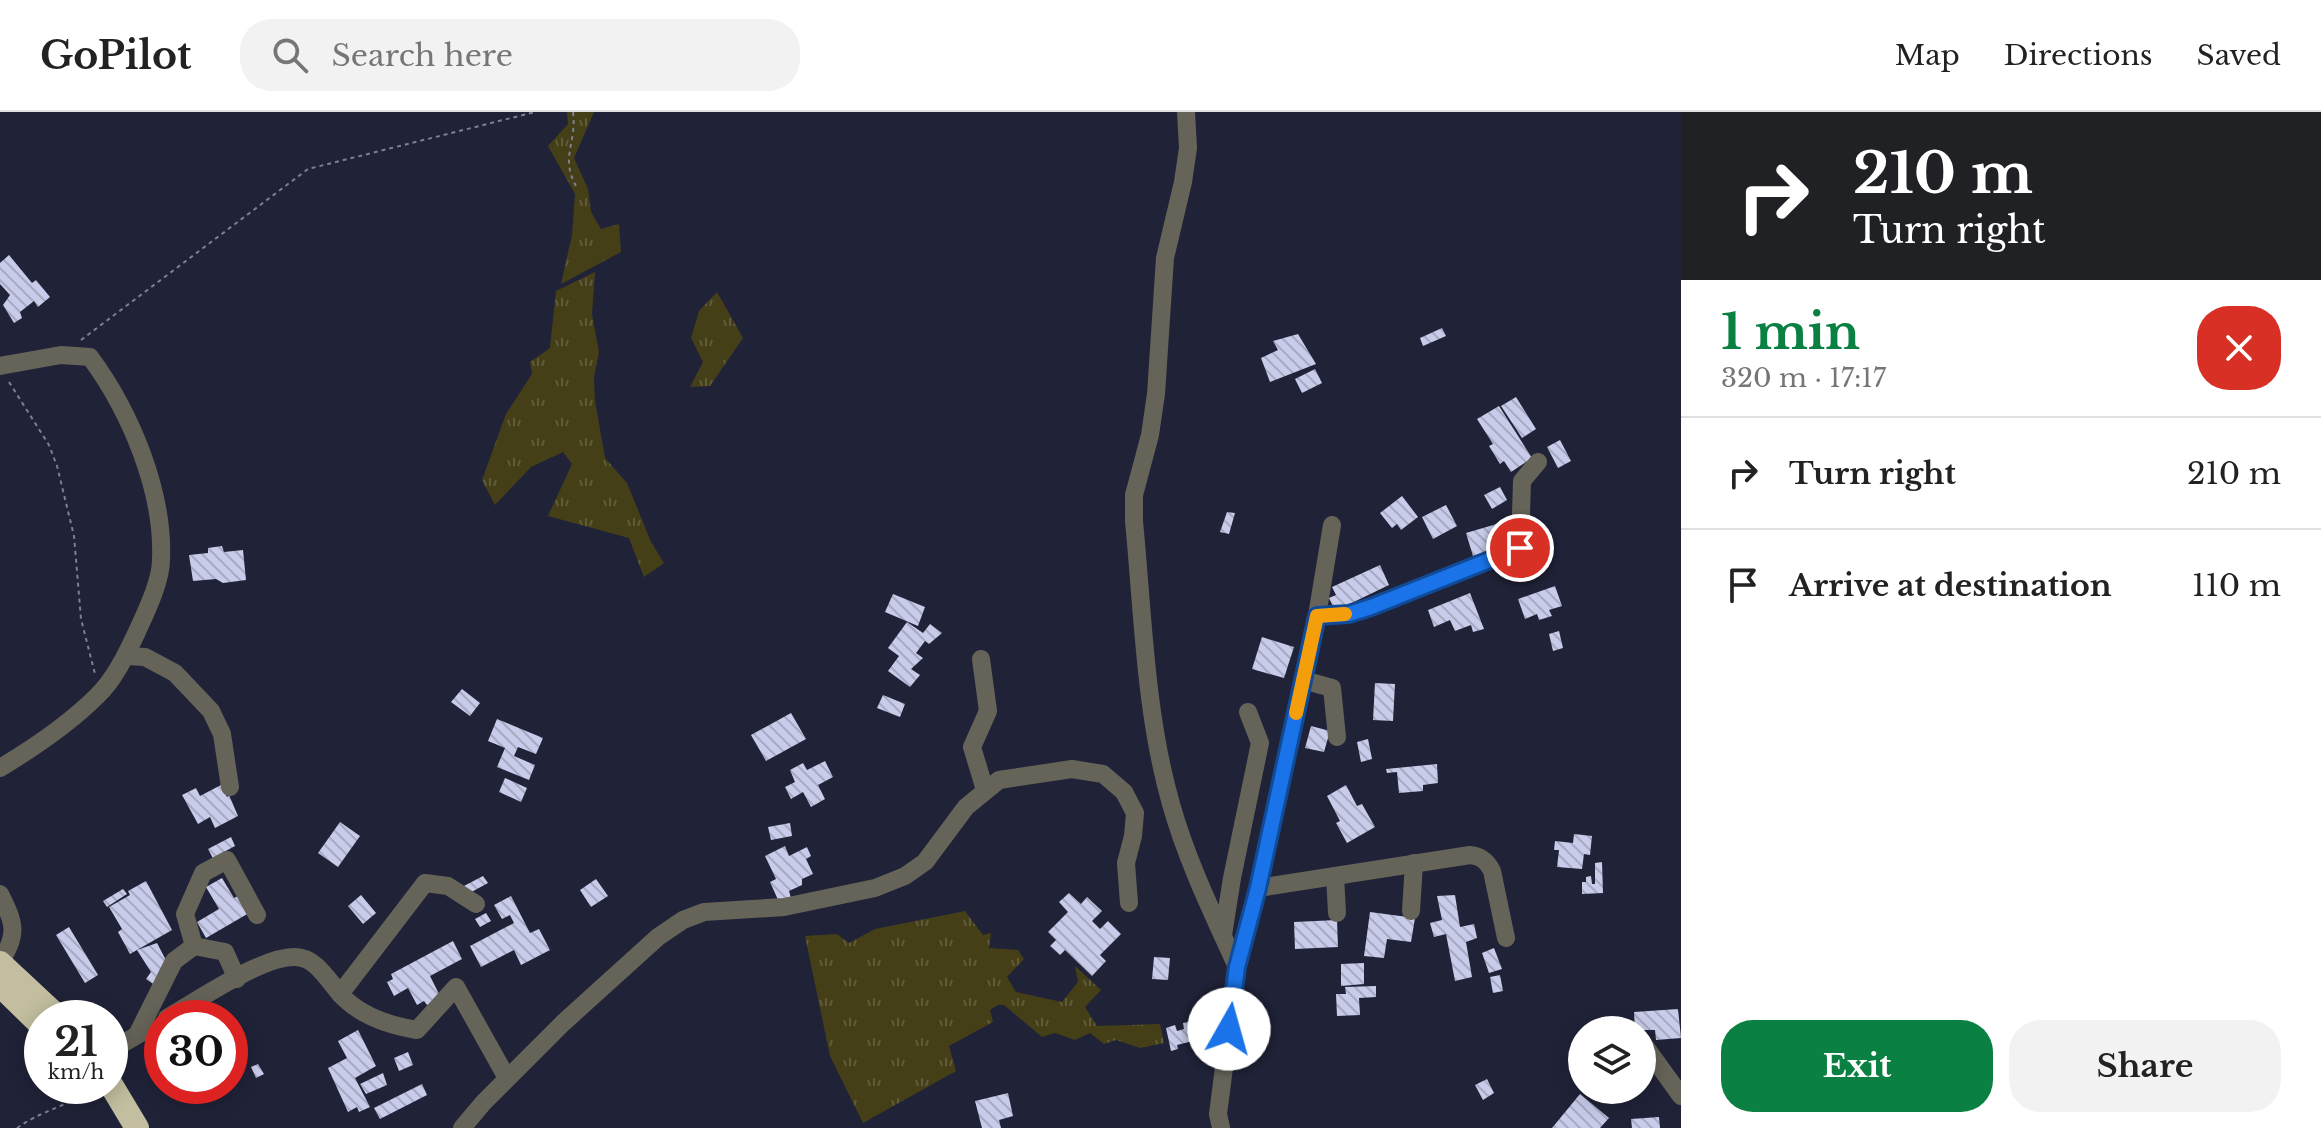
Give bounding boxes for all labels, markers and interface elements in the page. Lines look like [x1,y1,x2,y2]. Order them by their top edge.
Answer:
search box [240,19,800,91]
text: GoPilot [40,32,192,79]
icon: search [268,33,312,77]
text: Search here [332,37,513,74]
text: Map [1895,38,1960,73]
text: Directions [2004,38,2153,73]
text: Saved [2197,38,2281,73]
text: 210 m [1853,139,2033,208]
icon: right [1721,144,1825,248]
text: Turn right [1853,208,2046,253]
text: 1 min [1721,302,1860,362]
button: close [2197,306,2281,390]
text: 320 m · 17:17 [1721,362,1886,394]
icon: right [1721,451,1765,495]
text: Turn right [1789,455,1956,492]
text: 210 m [2187,455,2281,492]
pin [1486,514,1554,582]
icon: arrive [1498,526,1542,570]
icon: arrive [1721,563,1765,607]
text: Arrive at destination [1789,567,2112,604]
text: 110 m [2192,567,2281,604]
position arrow [1187,987,1271,1071]
speed limit sign: 30 [144,1000,248,1104]
map controls [1568,1016,1656,1104]
button: layers [1568,1016,1656,1104]
text: 21 [54,1017,98,1067]
button: Exit [1721,1020,1993,1112]
button: Share [2009,1020,2281,1112]
text: km/h [48,1060,104,1084]

